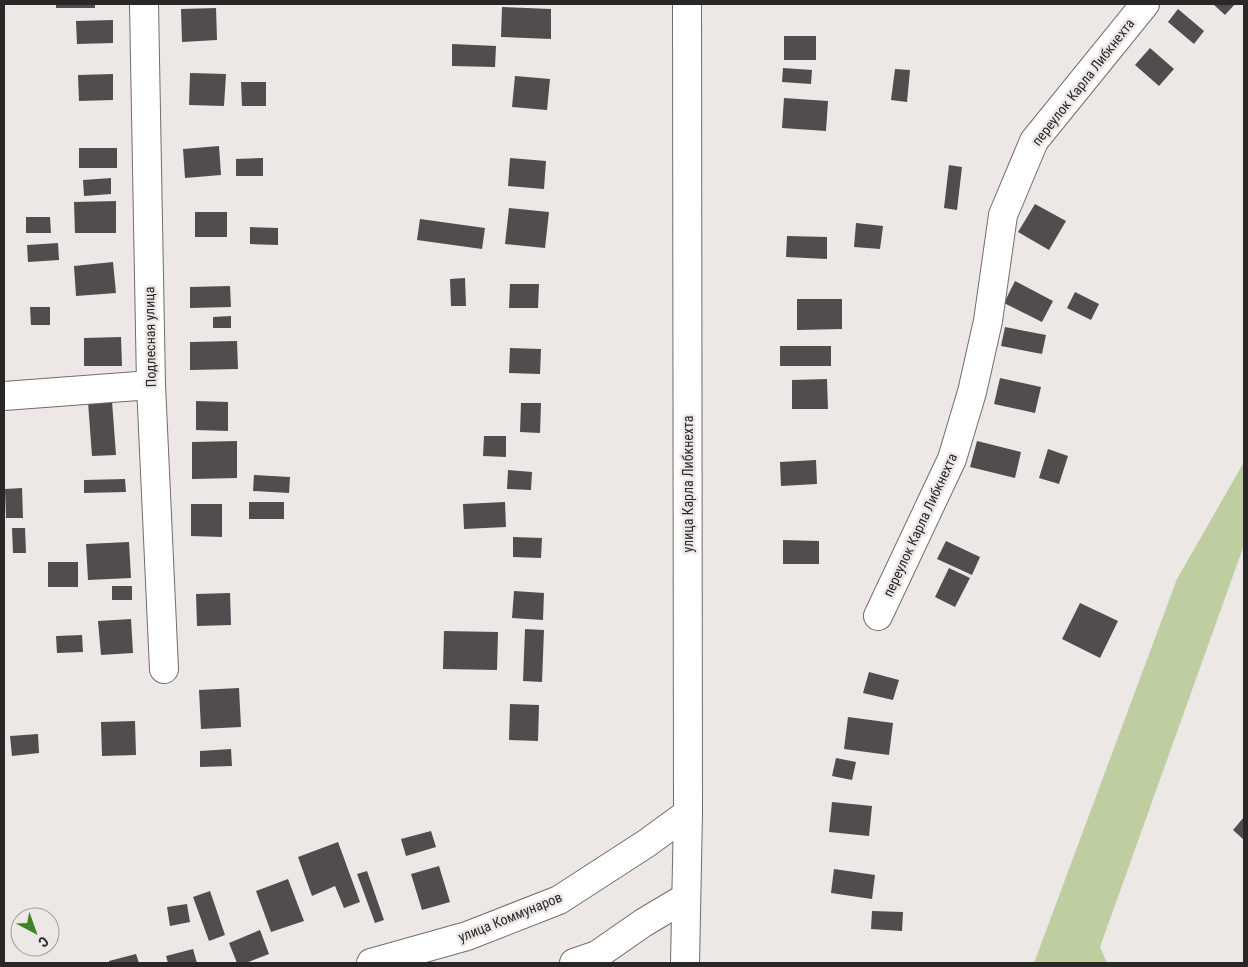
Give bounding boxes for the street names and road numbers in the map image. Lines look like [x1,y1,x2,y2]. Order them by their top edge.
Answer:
street label: переулок Карла Либкнехта [1028,15,1138,149]
street label: Подлесная улица [141,287,159,387]
street label: улица Карла Либкнехта [680,415,696,553]
street label: переулок Карла Либкнехта [880,451,960,599]
street label: улица Коммунаров [456,889,564,945]

